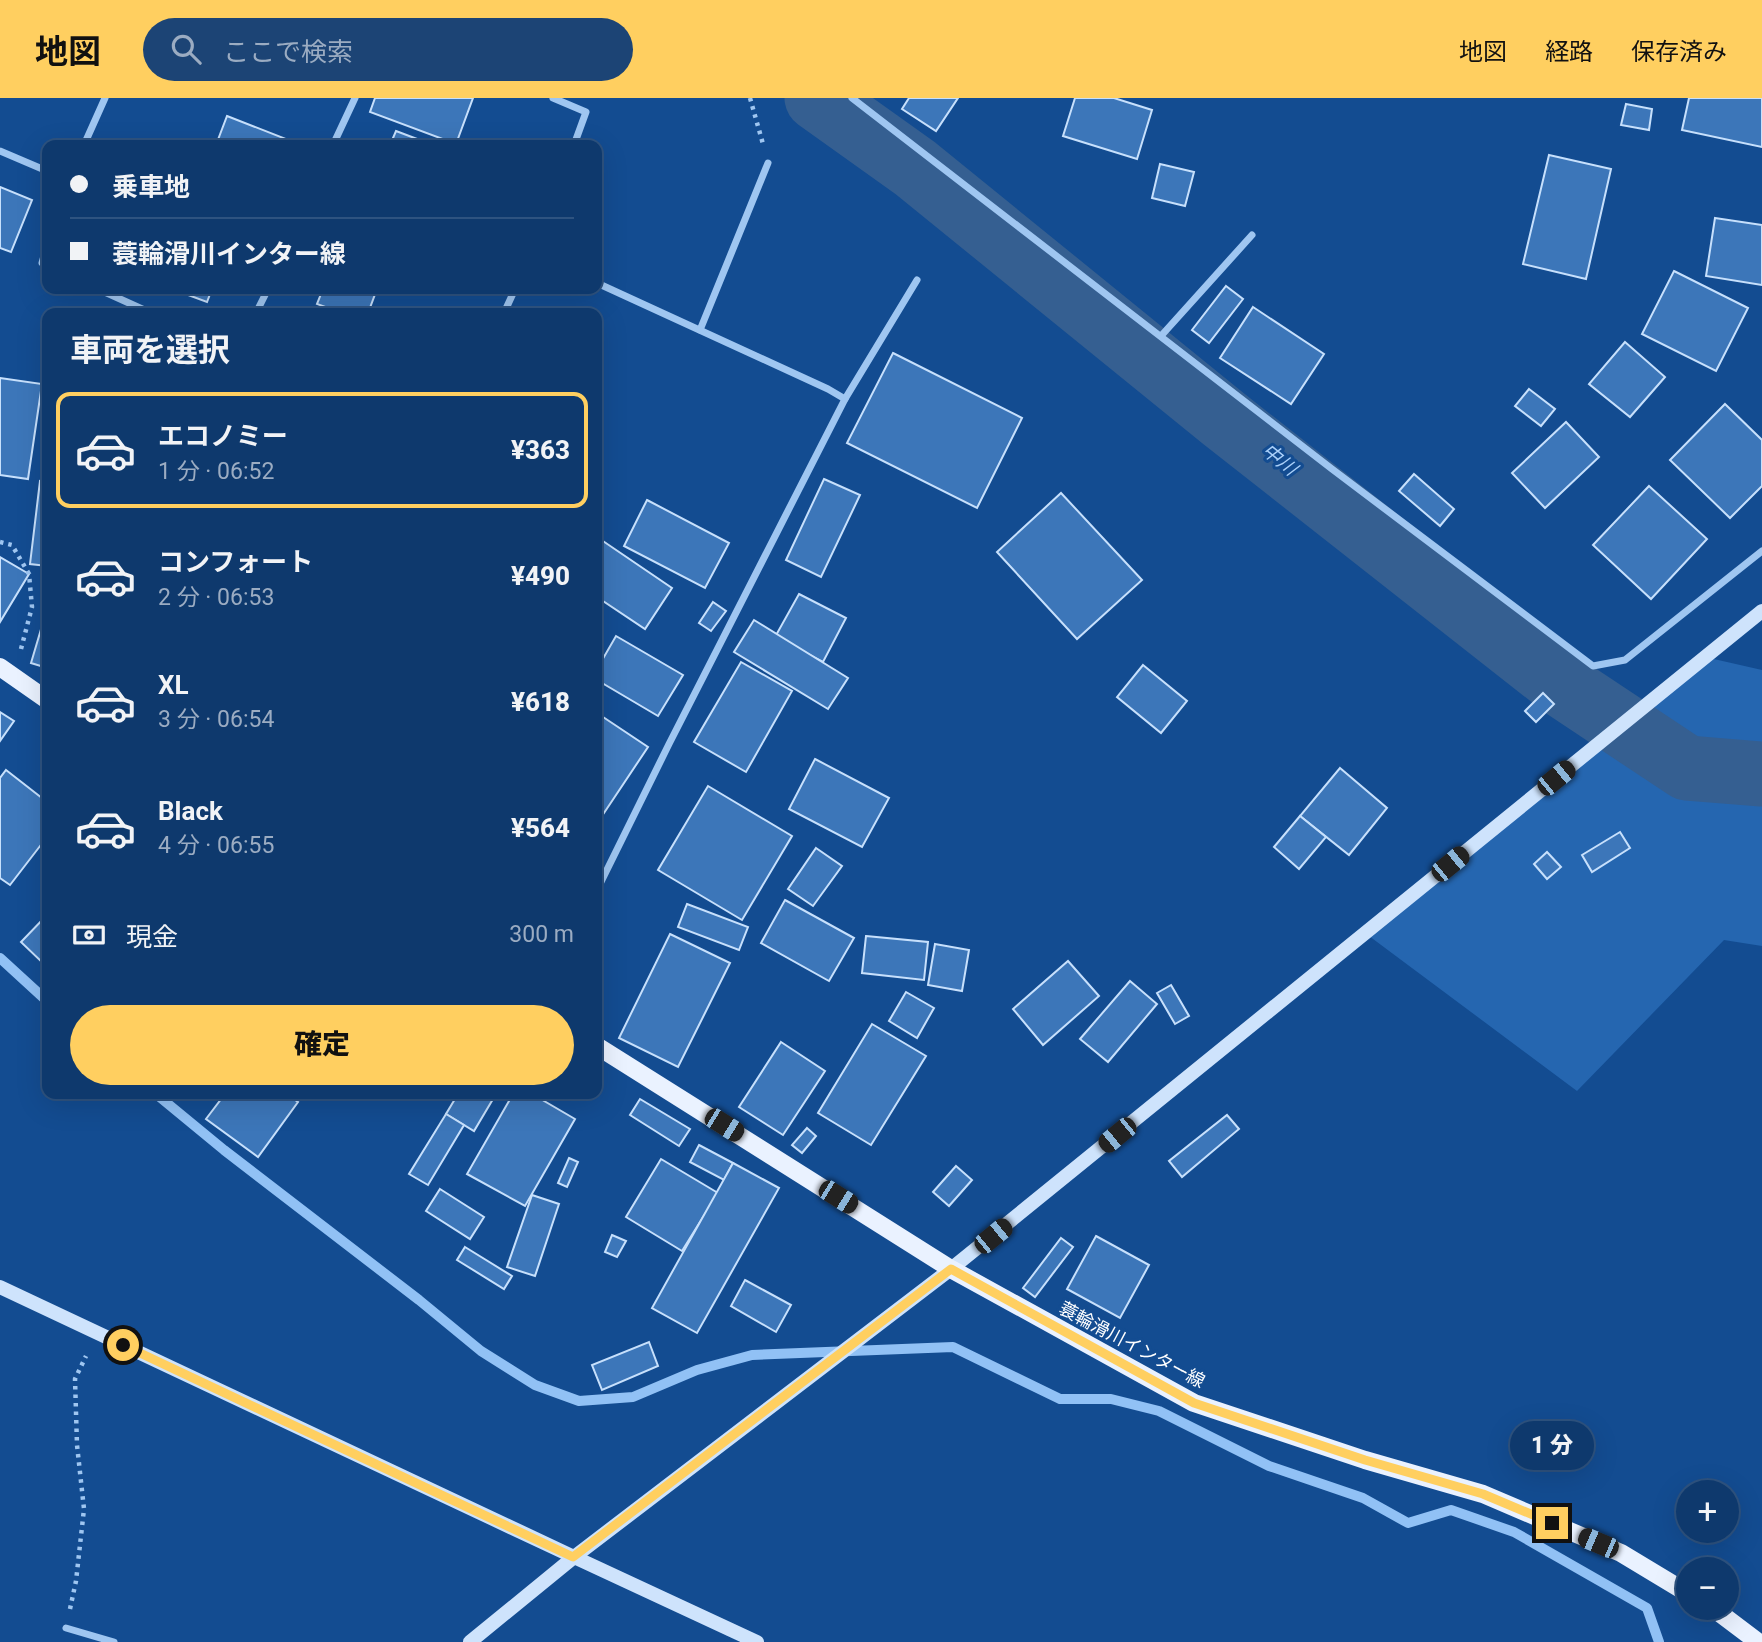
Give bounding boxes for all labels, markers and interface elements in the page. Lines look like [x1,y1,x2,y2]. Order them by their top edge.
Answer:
search box [143,18,633,81]
icon: search [167,30,205,68]
text: 地図 [35,32,101,71]
text: ここで検索 [223,37,353,67]
text: 地図 [1459,38,1507,66]
text: 経路 [1545,38,1593,66]
text: 保存済み [1631,38,1727,66]
text: 乗車地 [112,172,190,202]
text: 蓑輪滑川インター線 [112,239,346,269]
text: 車両を選択 [70,331,230,369]
icon: car [74,419,137,482]
text: エコノミー [158,421,288,451]
text: ¥363 [511,435,570,465]
water label: 中川 [1258,438,1303,482]
text: 1 分 · 06:52 [158,458,274,485]
icon: car [74,545,137,608]
text: コンフォート [158,547,313,577]
text: ¥490 [511,561,570,591]
text: 2 分 · 06:53 [158,584,274,611]
text: XL [158,670,189,700]
icon: car [74,671,137,734]
text: ¥618 [511,687,570,717]
text: 3 分 · 06:54 [158,706,274,733]
car [1534,757,1579,799]
text: Black [158,796,223,826]
icon: car [74,797,137,860]
text: ¥564 [511,813,570,843]
text: 4 分 · 06:55 [158,832,274,859]
car [1428,843,1473,885]
icon: cash [70,916,108,954]
text: 300 m [509,921,574,948]
text: 現金 [126,922,178,952]
button: 確定 [70,1005,574,1085]
car [701,1105,748,1145]
car [1095,1114,1140,1156]
car [815,1177,862,1217]
car [971,1215,1016,1257]
street label: 蓑輪滑川インター線 [1056,1297,1209,1392]
route start [107,1329,139,1361]
callout: 1 分 [1510,1422,1594,1470]
text: 1 分 [1531,1432,1573,1459]
map controls [1676,1480,1739,1620]
button: + [1676,1480,1739,1543]
route end [1536,1507,1568,1539]
car [1575,1525,1622,1561]
button: − [1676,1557,1739,1620]

